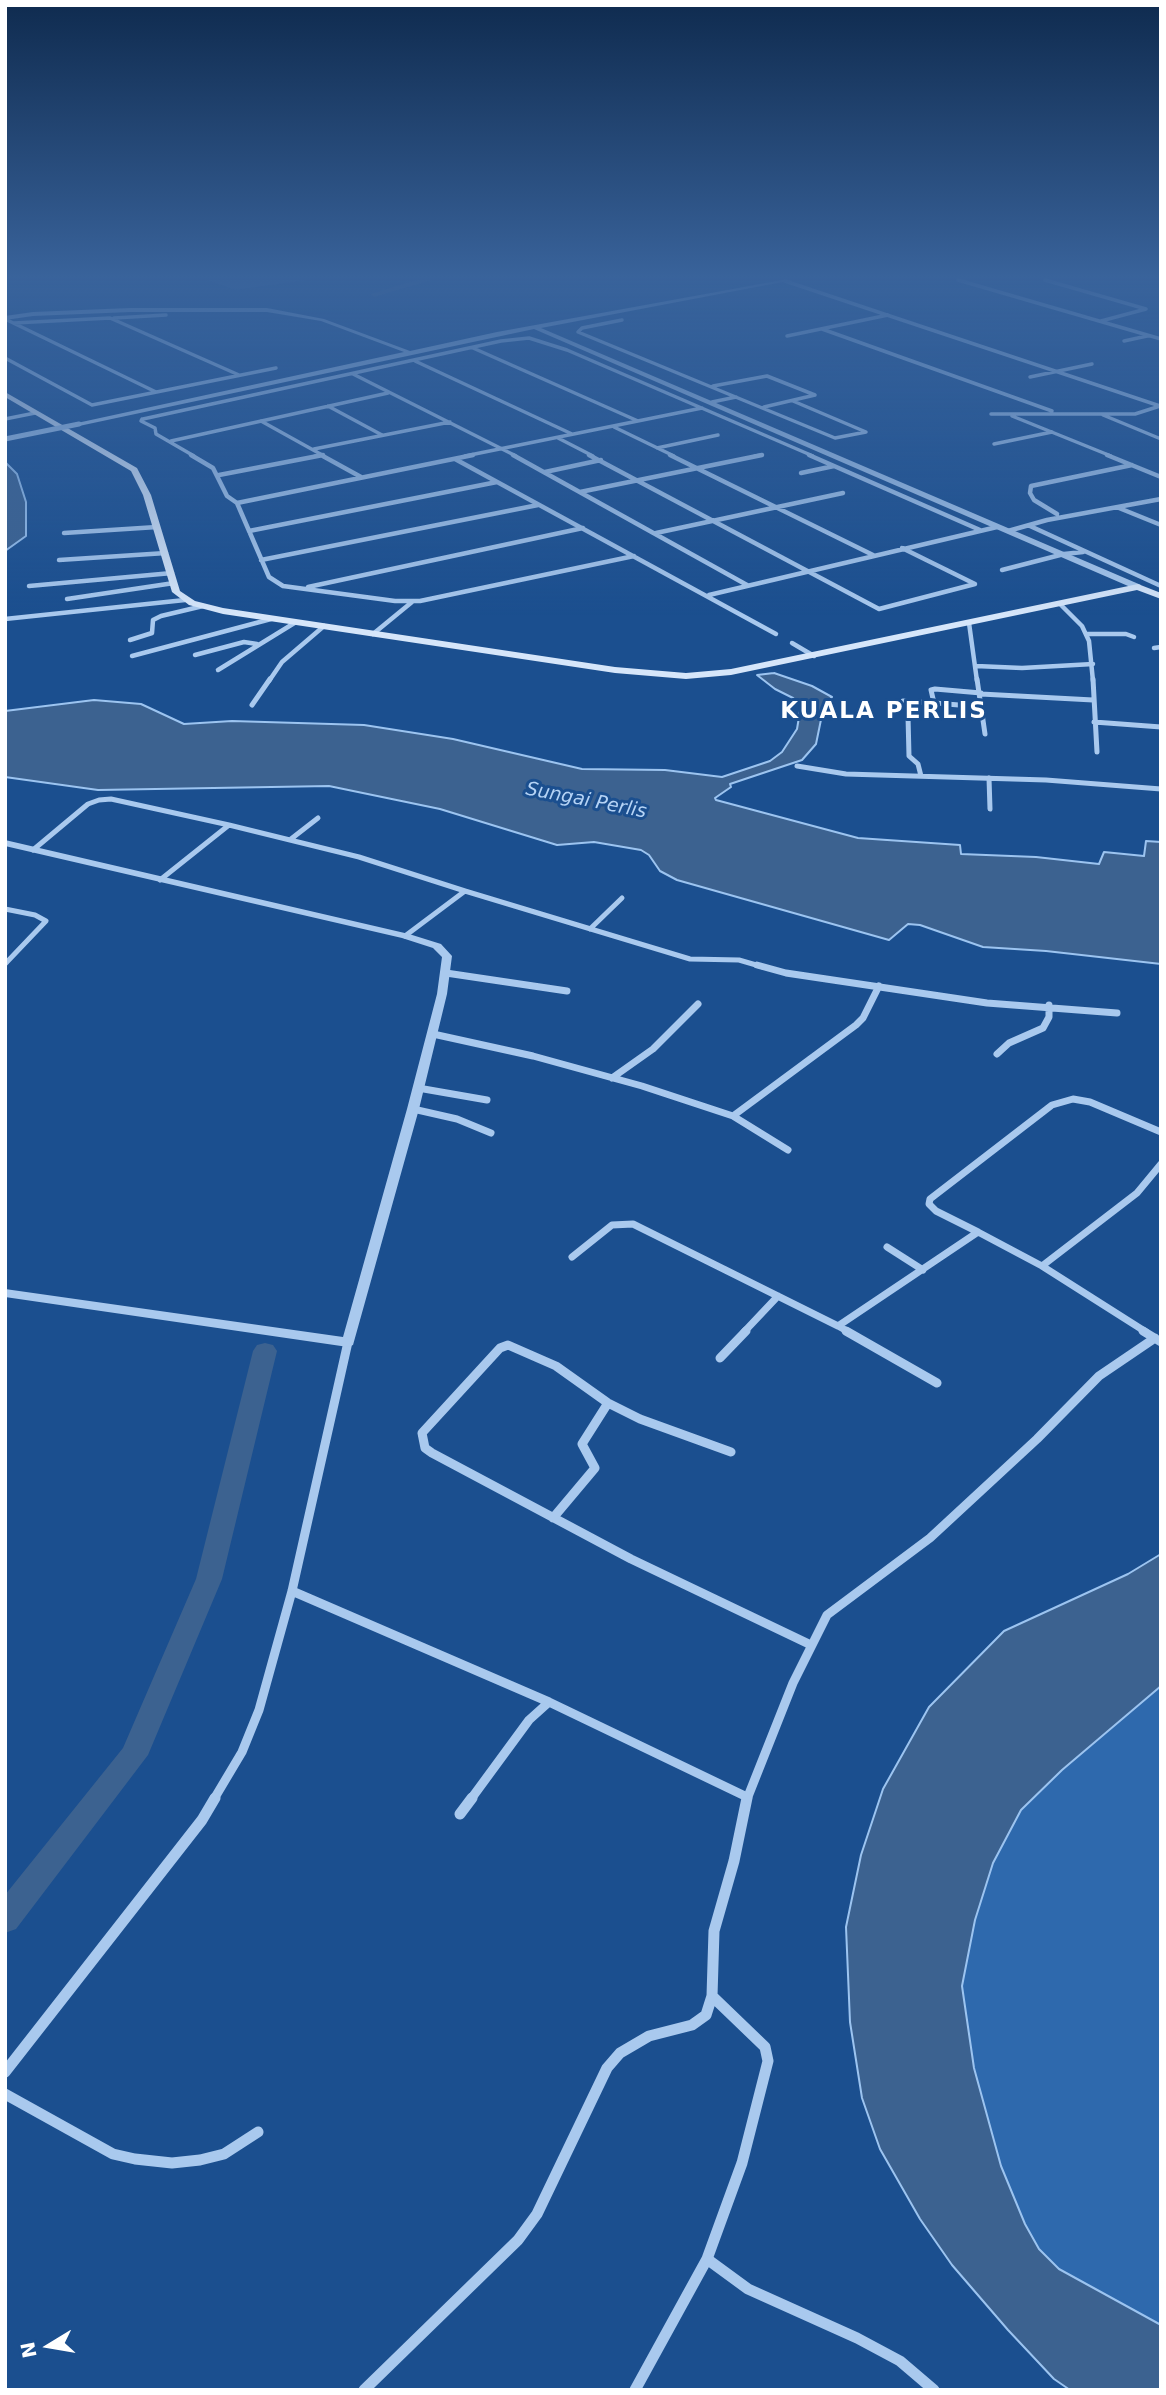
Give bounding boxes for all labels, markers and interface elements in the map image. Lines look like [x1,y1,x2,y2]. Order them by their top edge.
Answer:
district label: KUALA PERLIS [782,698,986,726]
water label: Sungai Perlis [524,778,648,824]
north arrow [14,2311,84,2381]
text: N [16,2340,41,2360]

